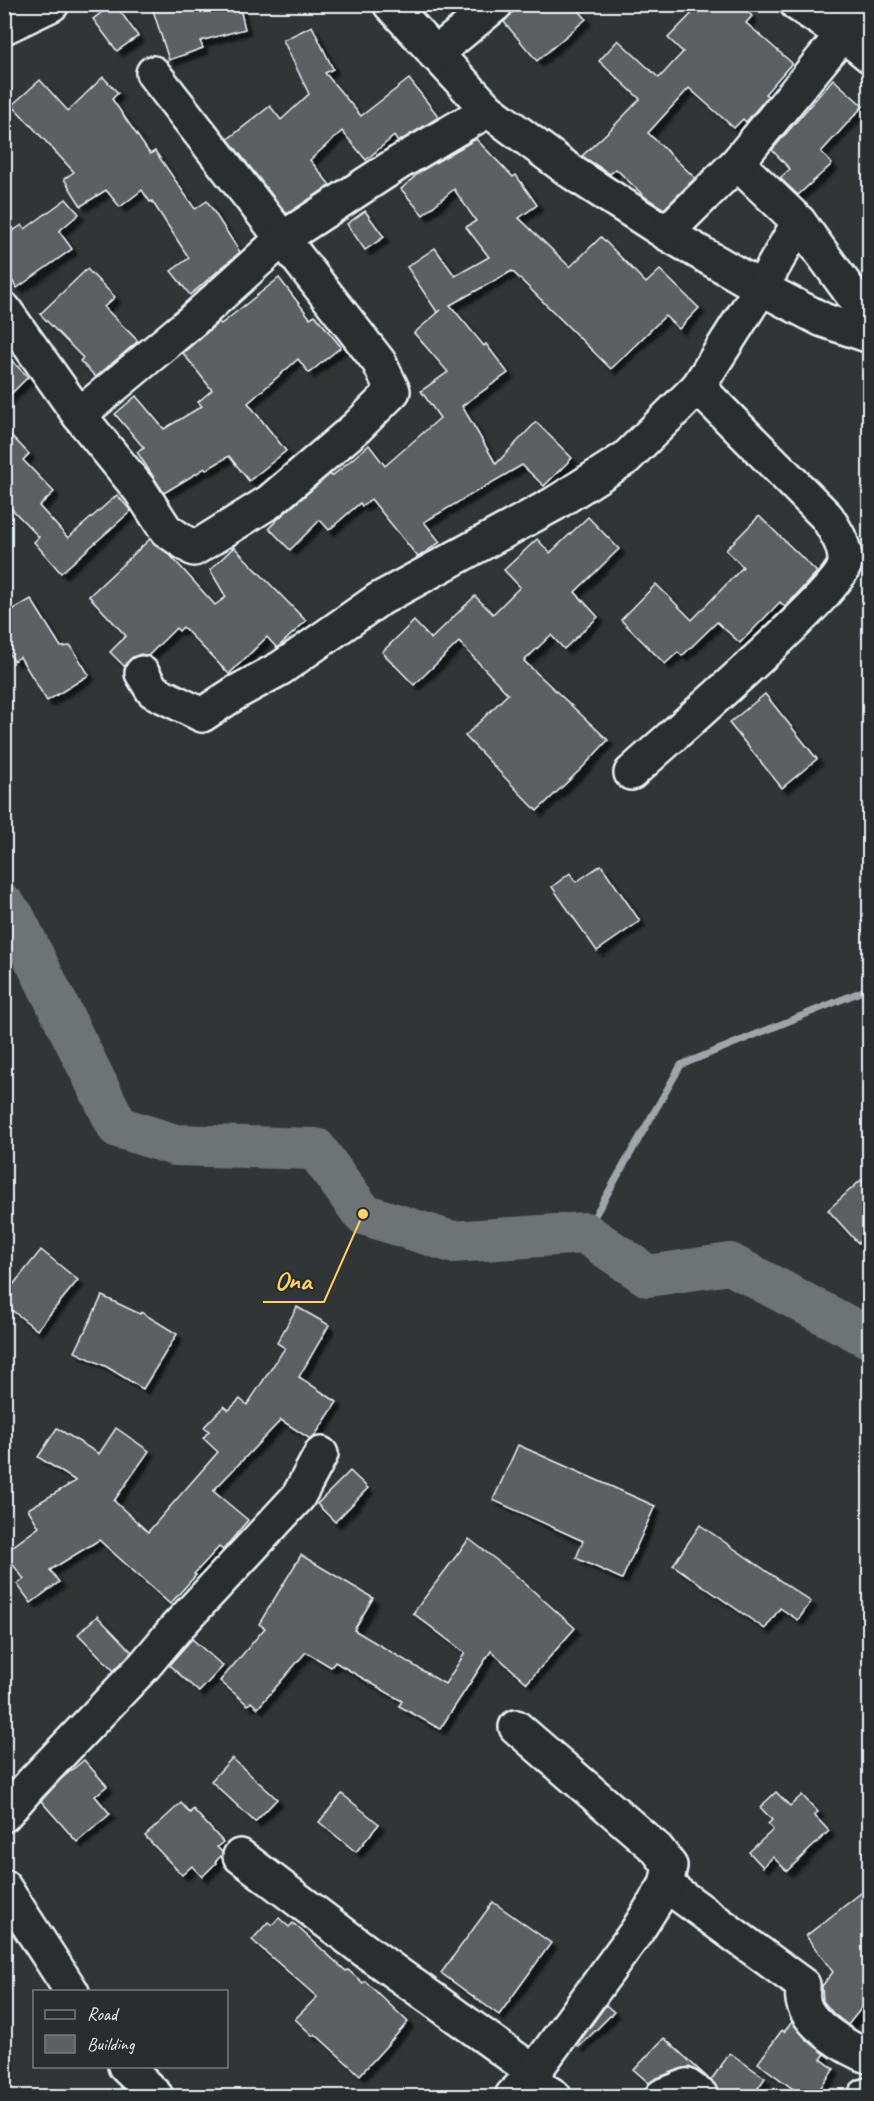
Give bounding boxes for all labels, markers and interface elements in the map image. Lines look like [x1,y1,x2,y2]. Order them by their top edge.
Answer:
callout: Ona [263,1258,324,1302]
text: Ona [275,1264,314,1297]
legend [33,1990,228,2068]
text: Road [87,2003,120,2025]
text: Building [87,2033,136,2055]

